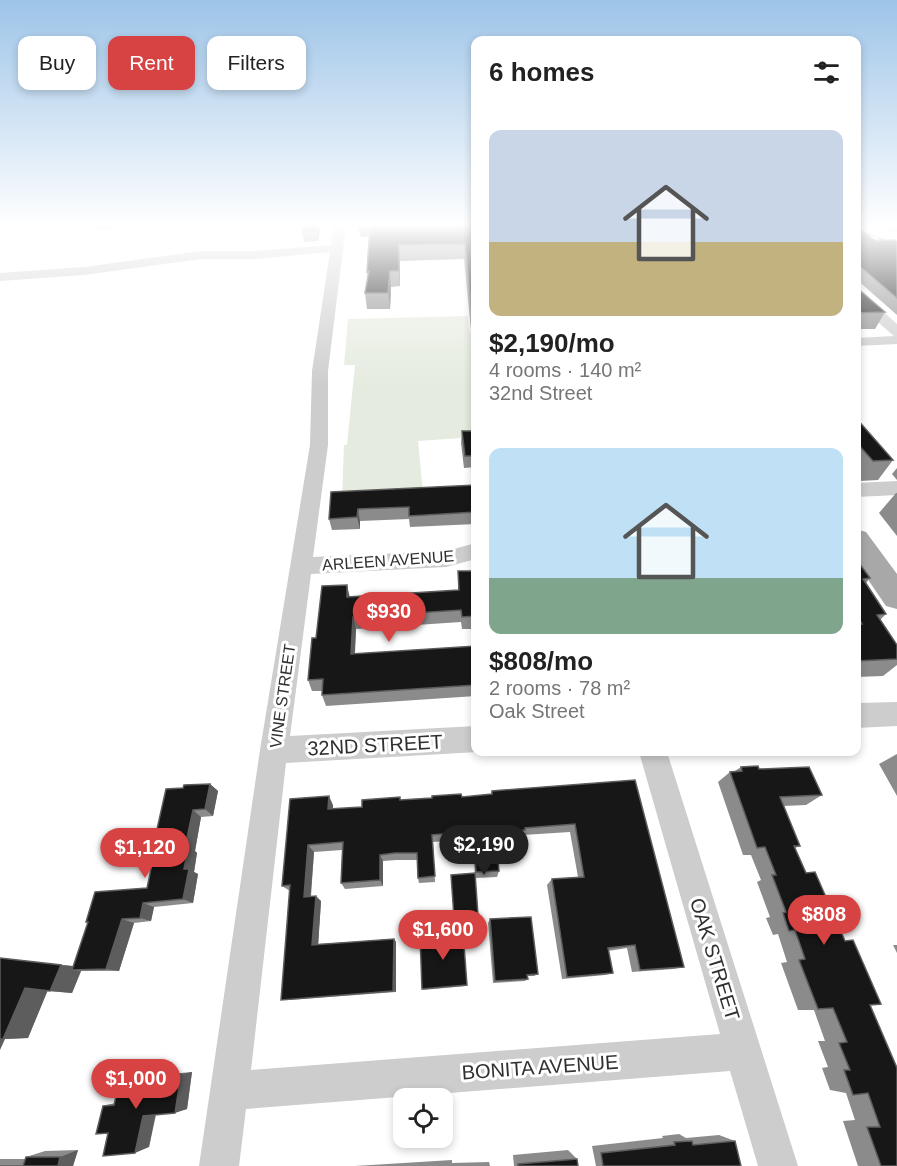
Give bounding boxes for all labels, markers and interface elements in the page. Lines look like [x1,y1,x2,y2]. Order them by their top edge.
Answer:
chip: Buy [18,36,96,90]
chip: Rent [108,36,195,90]
chip: Filters [207,36,306,90]
icon: filters [810,56,843,89]
text: 6 homes [489,57,595,87]
icon: home [612,169,720,277]
text: $2,190/mo [489,328,615,358]
text: 4 rooms · 140 m² [489,359,641,381]
text: 32nd Street [489,382,592,404]
icon: home [612,487,720,595]
street label: ARLEEN AVENUE [322,547,455,574]
pin: $930 [353,592,425,643]
text: $930 [367,600,411,622]
street label: VINE STREET [267,643,298,749]
text: $808/mo [489,646,593,676]
text: 2 rooms · 78 m² [489,677,630,699]
text: Oak Street [489,700,585,722]
street label: 32ND STREET [307,730,443,760]
pin: $2,190 [435,825,533,876]
pin: $1,120 [96,828,194,879]
text: $2,190 [453,833,515,855]
text: $1,120 [114,836,176,858]
street label: OAK STREET [686,895,744,1023]
pin: $808 [788,895,860,946]
text: $808 [802,903,846,925]
pin: $1,600 [394,910,492,961]
text: $1,600 [412,918,474,940]
street label: BONITA AVENUE [461,1051,619,1083]
pin: $1,000 [87,1059,185,1110]
text: $1,000 [105,1067,167,1089]
map controls [393,1088,453,1148]
button: locate [393,1088,453,1148]

